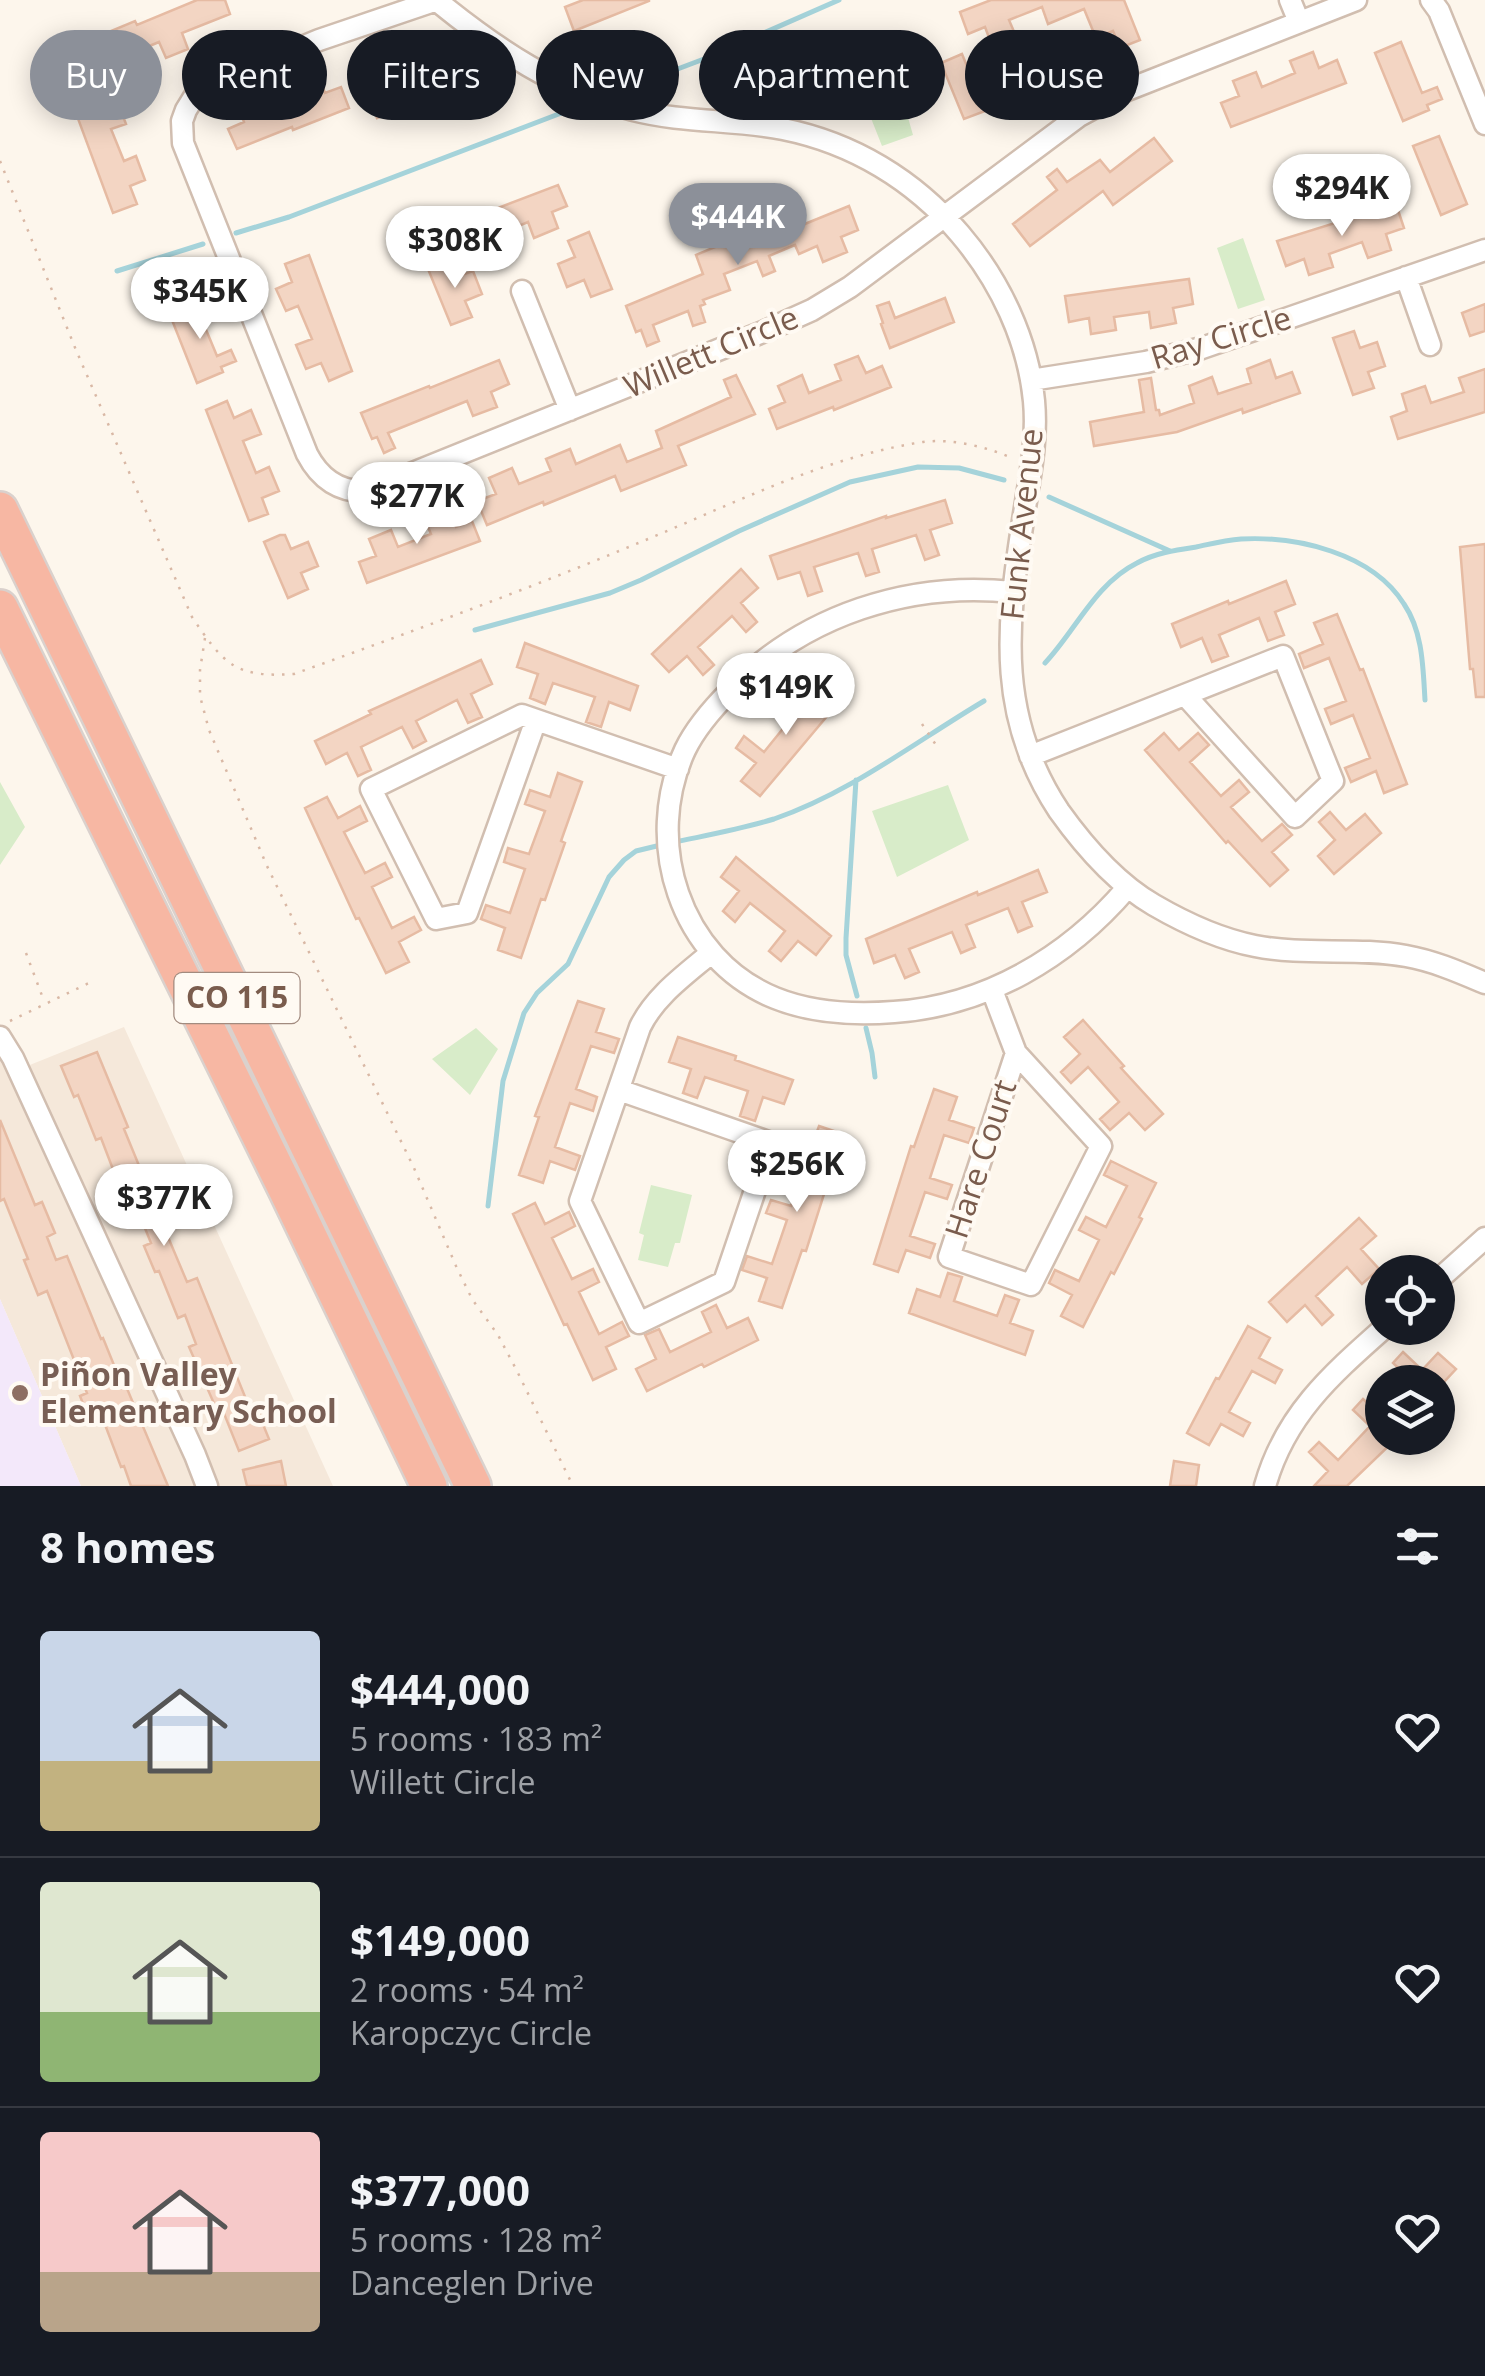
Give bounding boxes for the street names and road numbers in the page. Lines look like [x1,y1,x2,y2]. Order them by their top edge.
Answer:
street label: Willett Circle [617,295,804,407]
street label: Ray Circle [1145,295,1296,378]
street label: Funk Avenue [989,426,1052,622]
road number: CO 115 [174,973,300,1023]
street label: Hare Court [934,1074,1025,1243]

